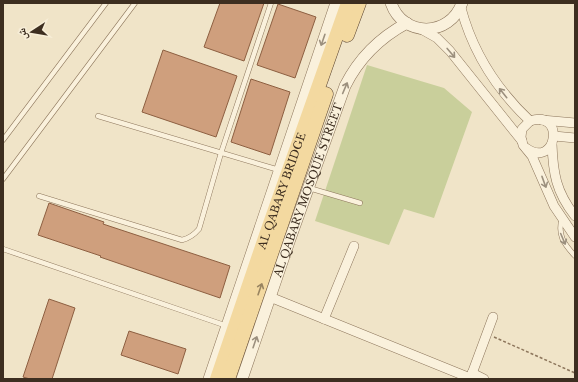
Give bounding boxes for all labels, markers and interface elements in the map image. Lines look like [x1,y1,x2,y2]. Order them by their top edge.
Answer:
north arrow [12,12,52,52]
text: ش [14,26,31,41]
one-way arrow [319,33,326,46]
one-way arrow [447,47,456,58]
one-way arrow [342,82,349,94]
one-way arrow [499,87,508,98]
street label: AL QABARY MOSQUE STREET [270,101,345,280]
street label: AL QABARY BRIDGE [254,131,309,252]
one-way arrow [540,176,548,188]
one-way arrow [559,232,567,244]
one-way arrow [256,284,264,296]
one-way arrow [252,336,259,349]

